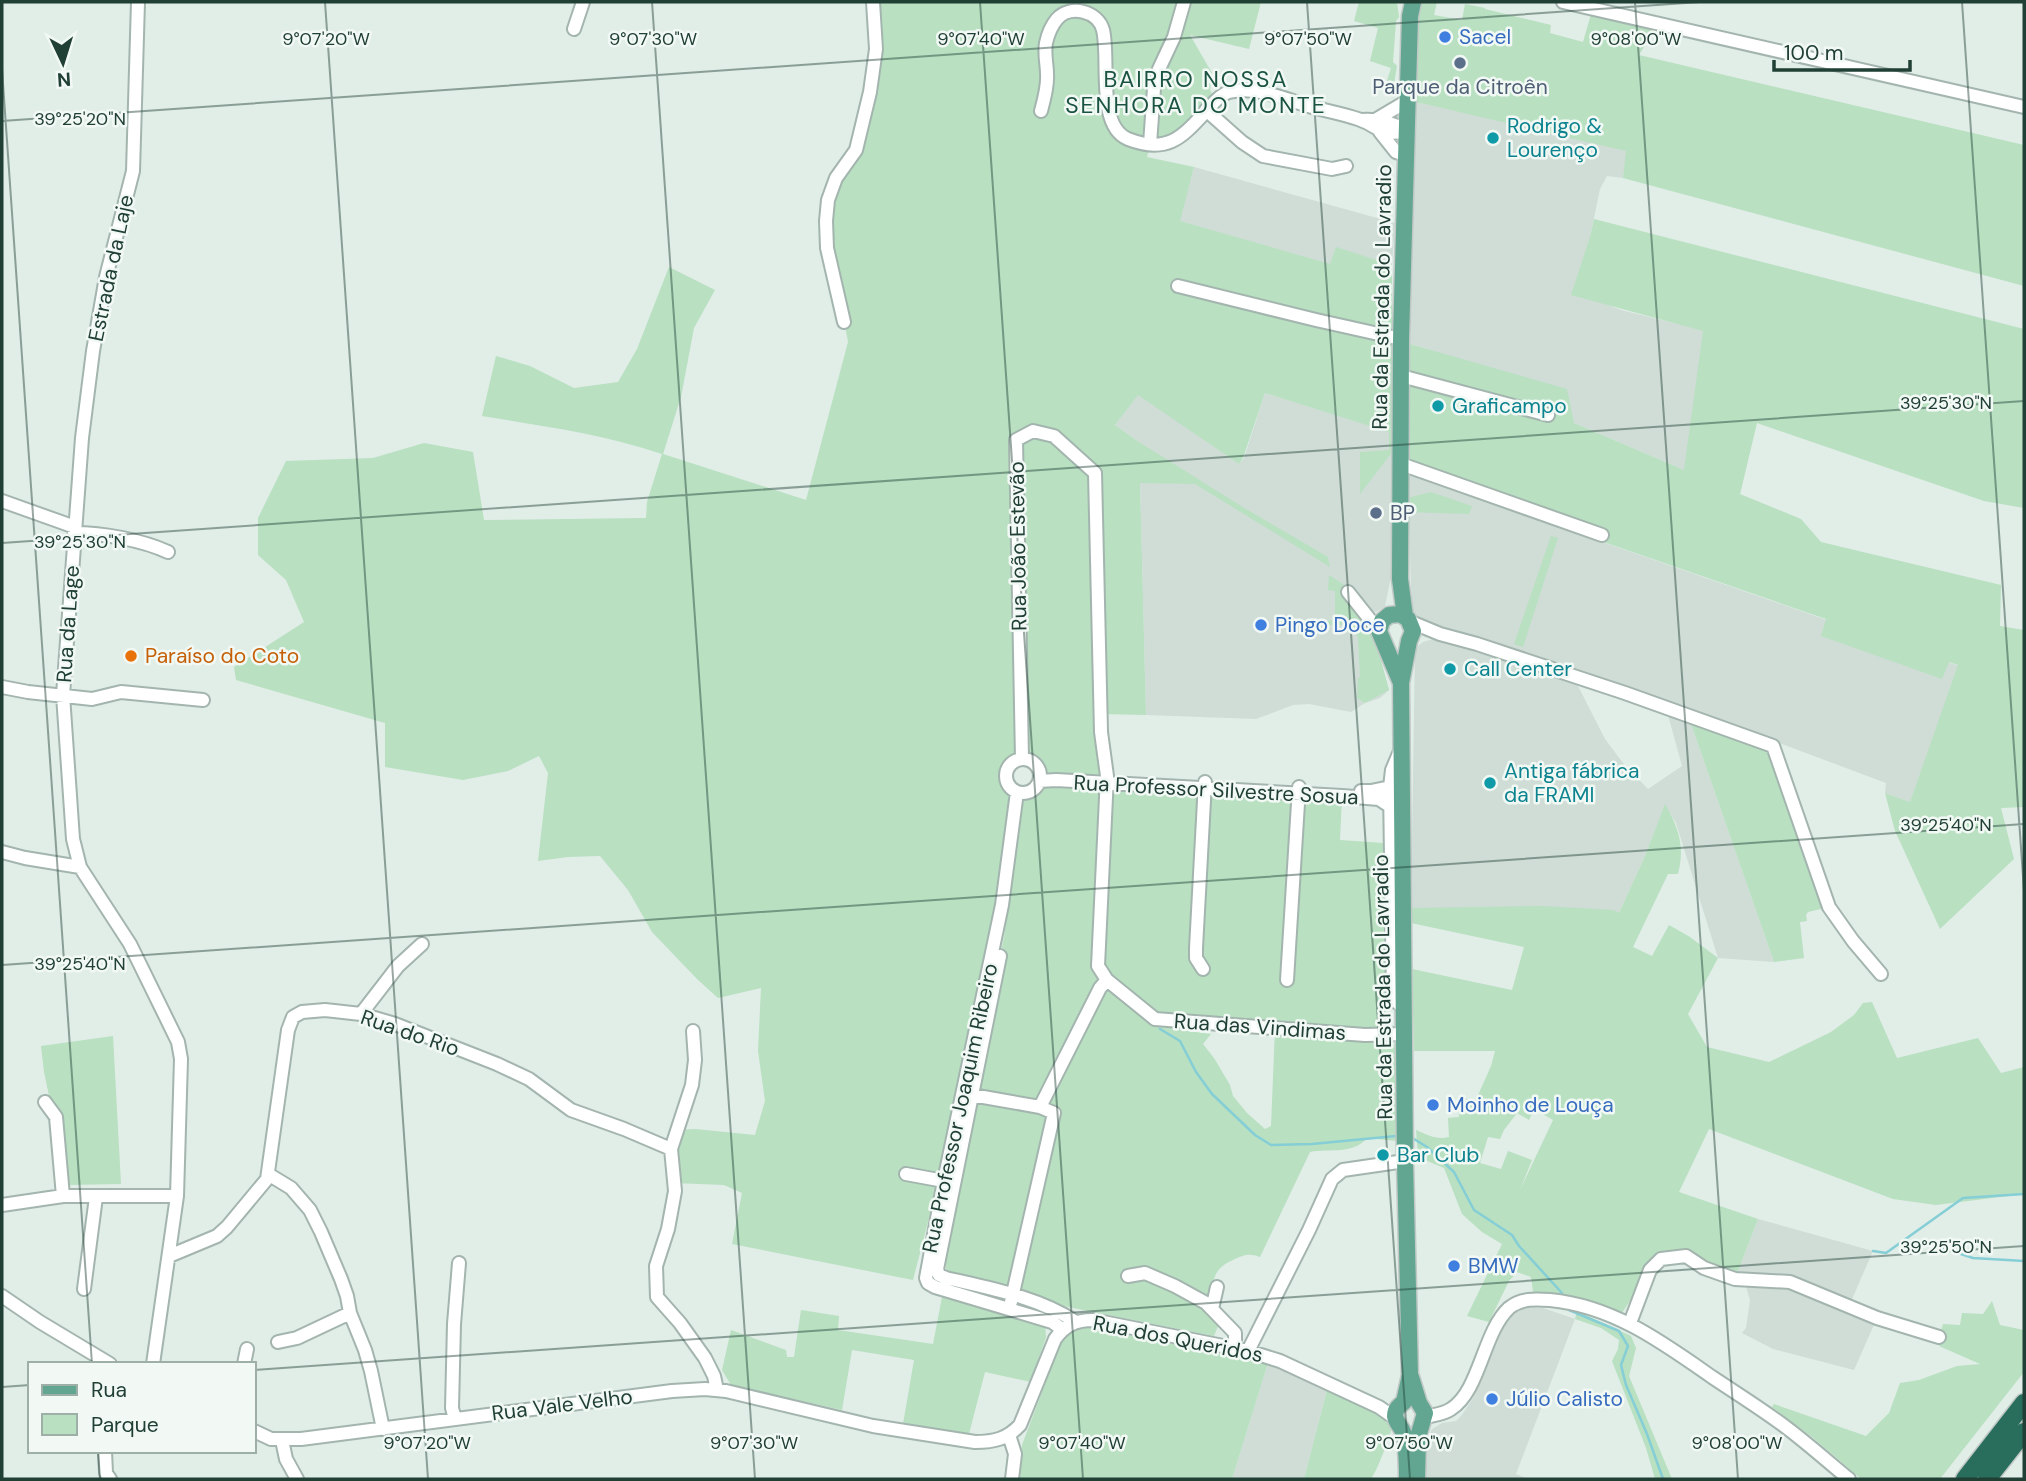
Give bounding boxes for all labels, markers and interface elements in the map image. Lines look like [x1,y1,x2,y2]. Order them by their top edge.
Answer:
place label: Sacel [1459,23,1511,51]
text: 9°07'20"W [282,27,370,51]
text: 9°07'30"W [609,27,697,51]
text: 9°07'40"W [937,27,1025,51]
text: 9°07'50"W [1264,27,1352,51]
text: 9°08'00"W [1591,27,1681,51]
north arrow [28,28,98,98]
scale bar [1774,28,1910,72]
marker: Sacel [1437,29,1453,45]
text: 100 m [1784,39,1844,67]
marker: Parque da Citroên [1452,55,1468,71]
district label: BAIRRO NOSSA SENHORA DO MONTE [1065,64,1327,120]
text: N [56,67,72,92]
place label: Parque da Citroên [1372,73,1548,101]
text: 39°25'20"N [34,107,126,131]
place label: Rodrigo & Lourenço [1507,112,1602,164]
marker: Rodrigo & Lourenço [1485,130,1501,146]
street label: Rua da Estrada do Lavradio [1366,164,1398,430]
street label: Estrada da Laje [82,192,140,344]
text: 39°25'30"N [1900,391,1992,415]
place label: Graficampo [1452,392,1567,420]
marker: Graficampo [1430,398,1446,414]
street label: Rua João Estevão [1003,461,1033,631]
place label: BP [1390,499,1415,527]
marker: BP [1368,505,1384,521]
text: 39°25'30"N [34,530,126,554]
street label: Rua da Lage [50,564,86,684]
place label: Pingo Doce [1275,611,1385,639]
marker: Pingo Doce [1253,617,1269,633]
place label: Paraíso do Coto [145,642,299,670]
marker: Paraíso do Coto [123,648,139,664]
place label: Call Center [1464,655,1572,683]
marker: Call Center [1442,661,1458,677]
place label: Antiga fábrica da FRAMI [1504,757,1640,809]
street label: Rua Professor Silvestre Sosua [1073,769,1359,811]
marker: Antiga fábrica da FRAMI [1482,775,1498,791]
text: 39°25'40"N [1900,813,1992,837]
street label: Rua da Estrada do Lavradio [1367,854,1399,1120]
text: 39°25'40"N [34,952,126,976]
street label: Rua Professor Joaquim Ribeiro [916,961,1004,1255]
street label: Rua do Rio [357,1003,463,1063]
street label: Rua das Vindimas [1173,1007,1347,1047]
place label: Moinho de Louça [1447,1091,1614,1119]
marker: Moinho de Louça [1425,1097,1441,1113]
place label: Bar Club [1397,1141,1479,1169]
marker: Bar Club [1375,1147,1391,1163]
text: 39°25'50"N [1900,1235,1992,1259]
place label: BMW [1468,1252,1519,1280]
marker: BMW [1446,1258,1462,1274]
street label: Rua dos Queridos [1091,1309,1265,1369]
legend [28,1362,256,1453]
text: Rua [91,1376,127,1404]
street label: Rua Vale Velho [490,1382,634,1428]
place label: Júlio Calisto [1506,1385,1623,1413]
marker: Júlio Calisto [1484,1391,1500,1407]
text: Parque [91,1411,159,1439]
text: 9°07'20"W [383,1431,471,1455]
text: 9°07'30"W [710,1431,798,1455]
text: 9°07'40"W [1038,1431,1126,1455]
text: 9°07'50"W [1365,1431,1453,1455]
text: 9°08'00"W [1692,1431,1782,1455]

